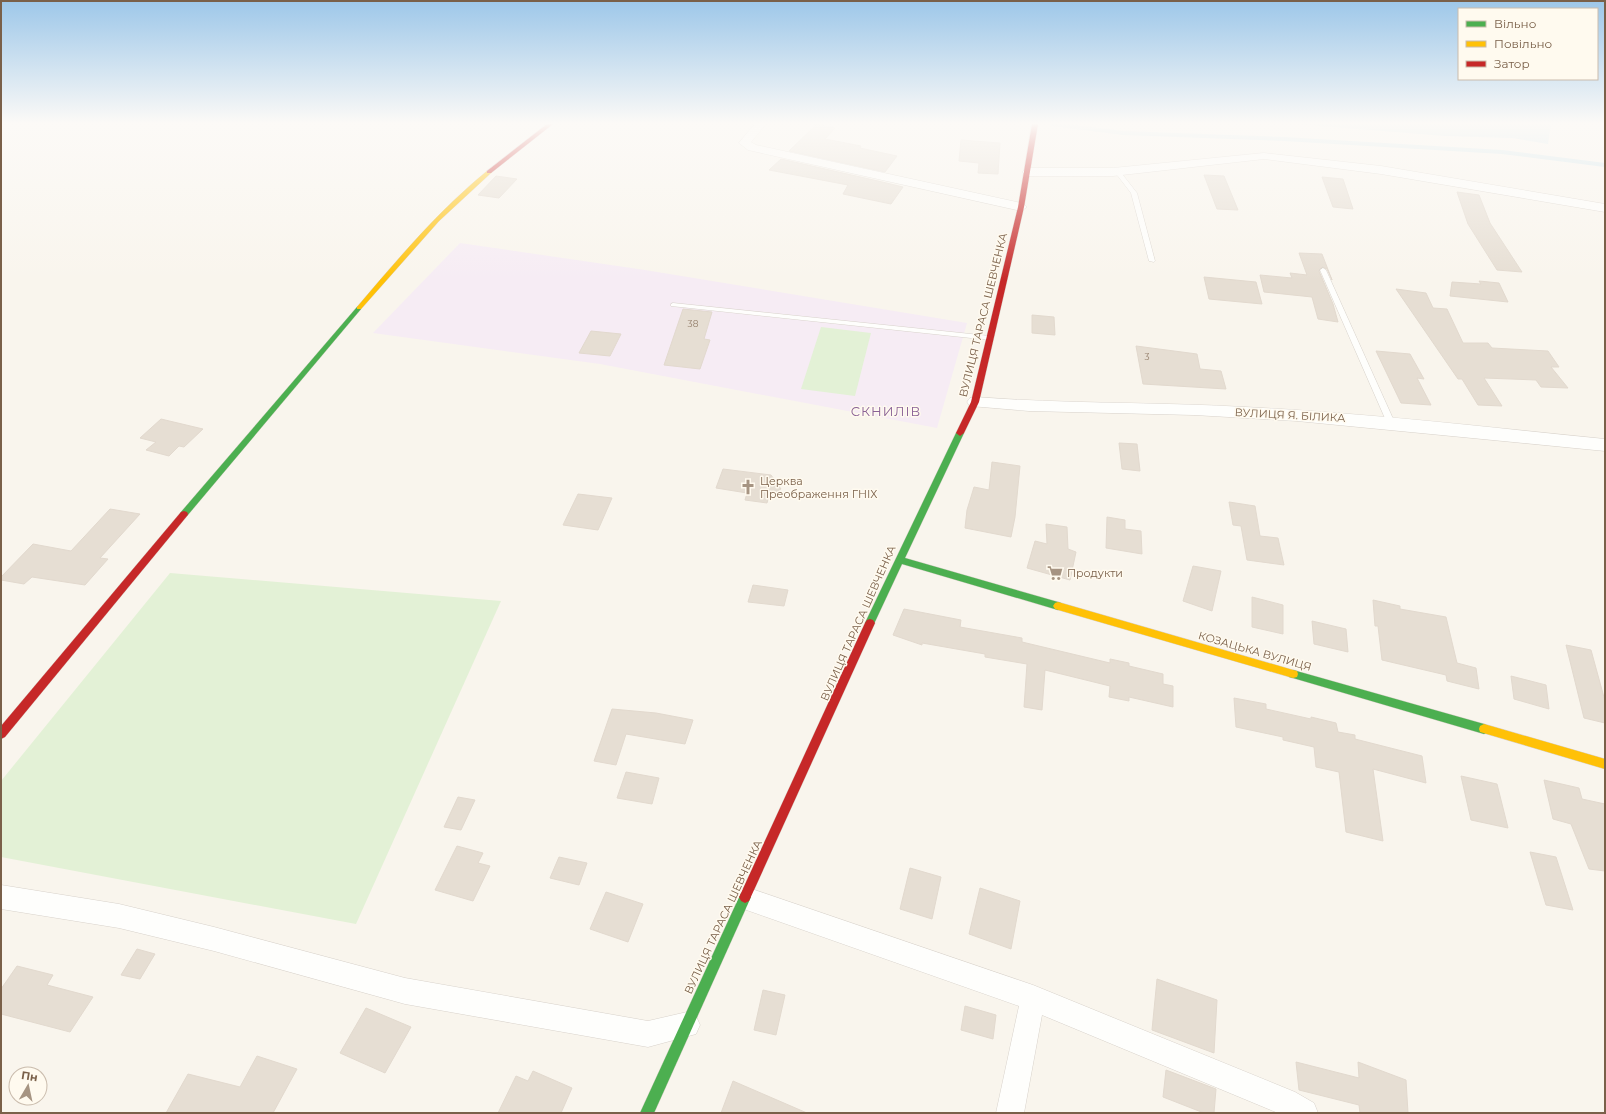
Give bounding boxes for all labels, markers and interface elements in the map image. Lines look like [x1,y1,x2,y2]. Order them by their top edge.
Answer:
legend [1458,8,1598,80]
text: Вільно [1494,16,1537,31]
text: Повільно [1494,36,1553,51]
text: Затор [1494,56,1530,71]
street label: ВУЛИЦЯ ТАРАСА ШЕВЧЕНКА [956,231,1010,399]
house number: 38 [688,318,699,329]
house number: 3 [1144,351,1150,362]
district label: СКНИЛІВ [851,403,921,419]
street label: ВУЛИЦЯ Я. БІЛИКА [1234,405,1347,425]
place label: Церква Преображення ГНІХ [760,474,877,501]
church icon: Церква Преображення ГНІХ [739,478,757,496]
street label: ВУЛИЦЯ ТАРАСА ШЕВЧЕНКА [817,542,899,703]
supermarket icon: Продукти [1046,564,1064,582]
place label: Продукти [1067,566,1123,580]
street label: КОЗАЦЬКА ВУЛИЦЯ [1197,628,1313,674]
street label: ВУЛИЦЯ ТАРАСА ШЕВЧЕНКА [681,837,765,996]
north arrow [8,1066,48,1106]
text: Пн [20,1068,39,1084]

